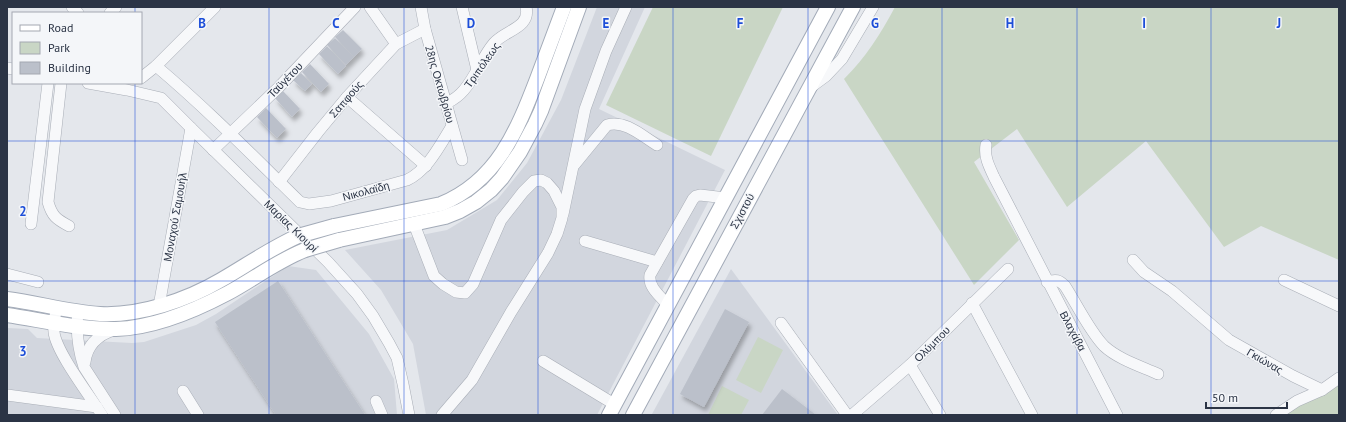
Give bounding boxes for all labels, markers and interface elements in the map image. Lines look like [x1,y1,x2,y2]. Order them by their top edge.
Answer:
legend [12,12,142,84]
text: B [198,15,206,32]
text: C [332,15,340,32]
text: D [467,15,475,32]
text: E [603,15,610,32]
text: F [737,15,744,32]
text: G [871,15,879,32]
text: H [1006,15,1014,32]
text: I [1142,15,1146,32]
text: J [1276,15,1281,32]
text: Road [48,20,73,35]
street label: Τριπόλεως [461,39,503,91]
text: Park [48,40,70,55]
street label: 28ης Οκτωβρίου [422,43,458,125]
street label: Ταϋγέτου [264,59,306,101]
text: Building [48,60,91,75]
street label: Σαπφούς [326,77,366,121]
street label: Μοναχού Σαμουήλ [160,171,190,263]
street label: Νικολαϊδη [341,178,391,204]
street label: Σχιστού [727,191,757,231]
street label: Μαρίας Κιουρί [261,197,321,256]
text: 2 [19,203,27,220]
street label: Βλαχάβα [1057,308,1090,354]
street label: Ολύμπου [911,323,953,365]
text: 3 [19,343,27,360]
street label: Γκιώνας [1244,345,1286,377]
scale bar [1206,384,1287,410]
text: 50 m [1212,390,1238,405]

